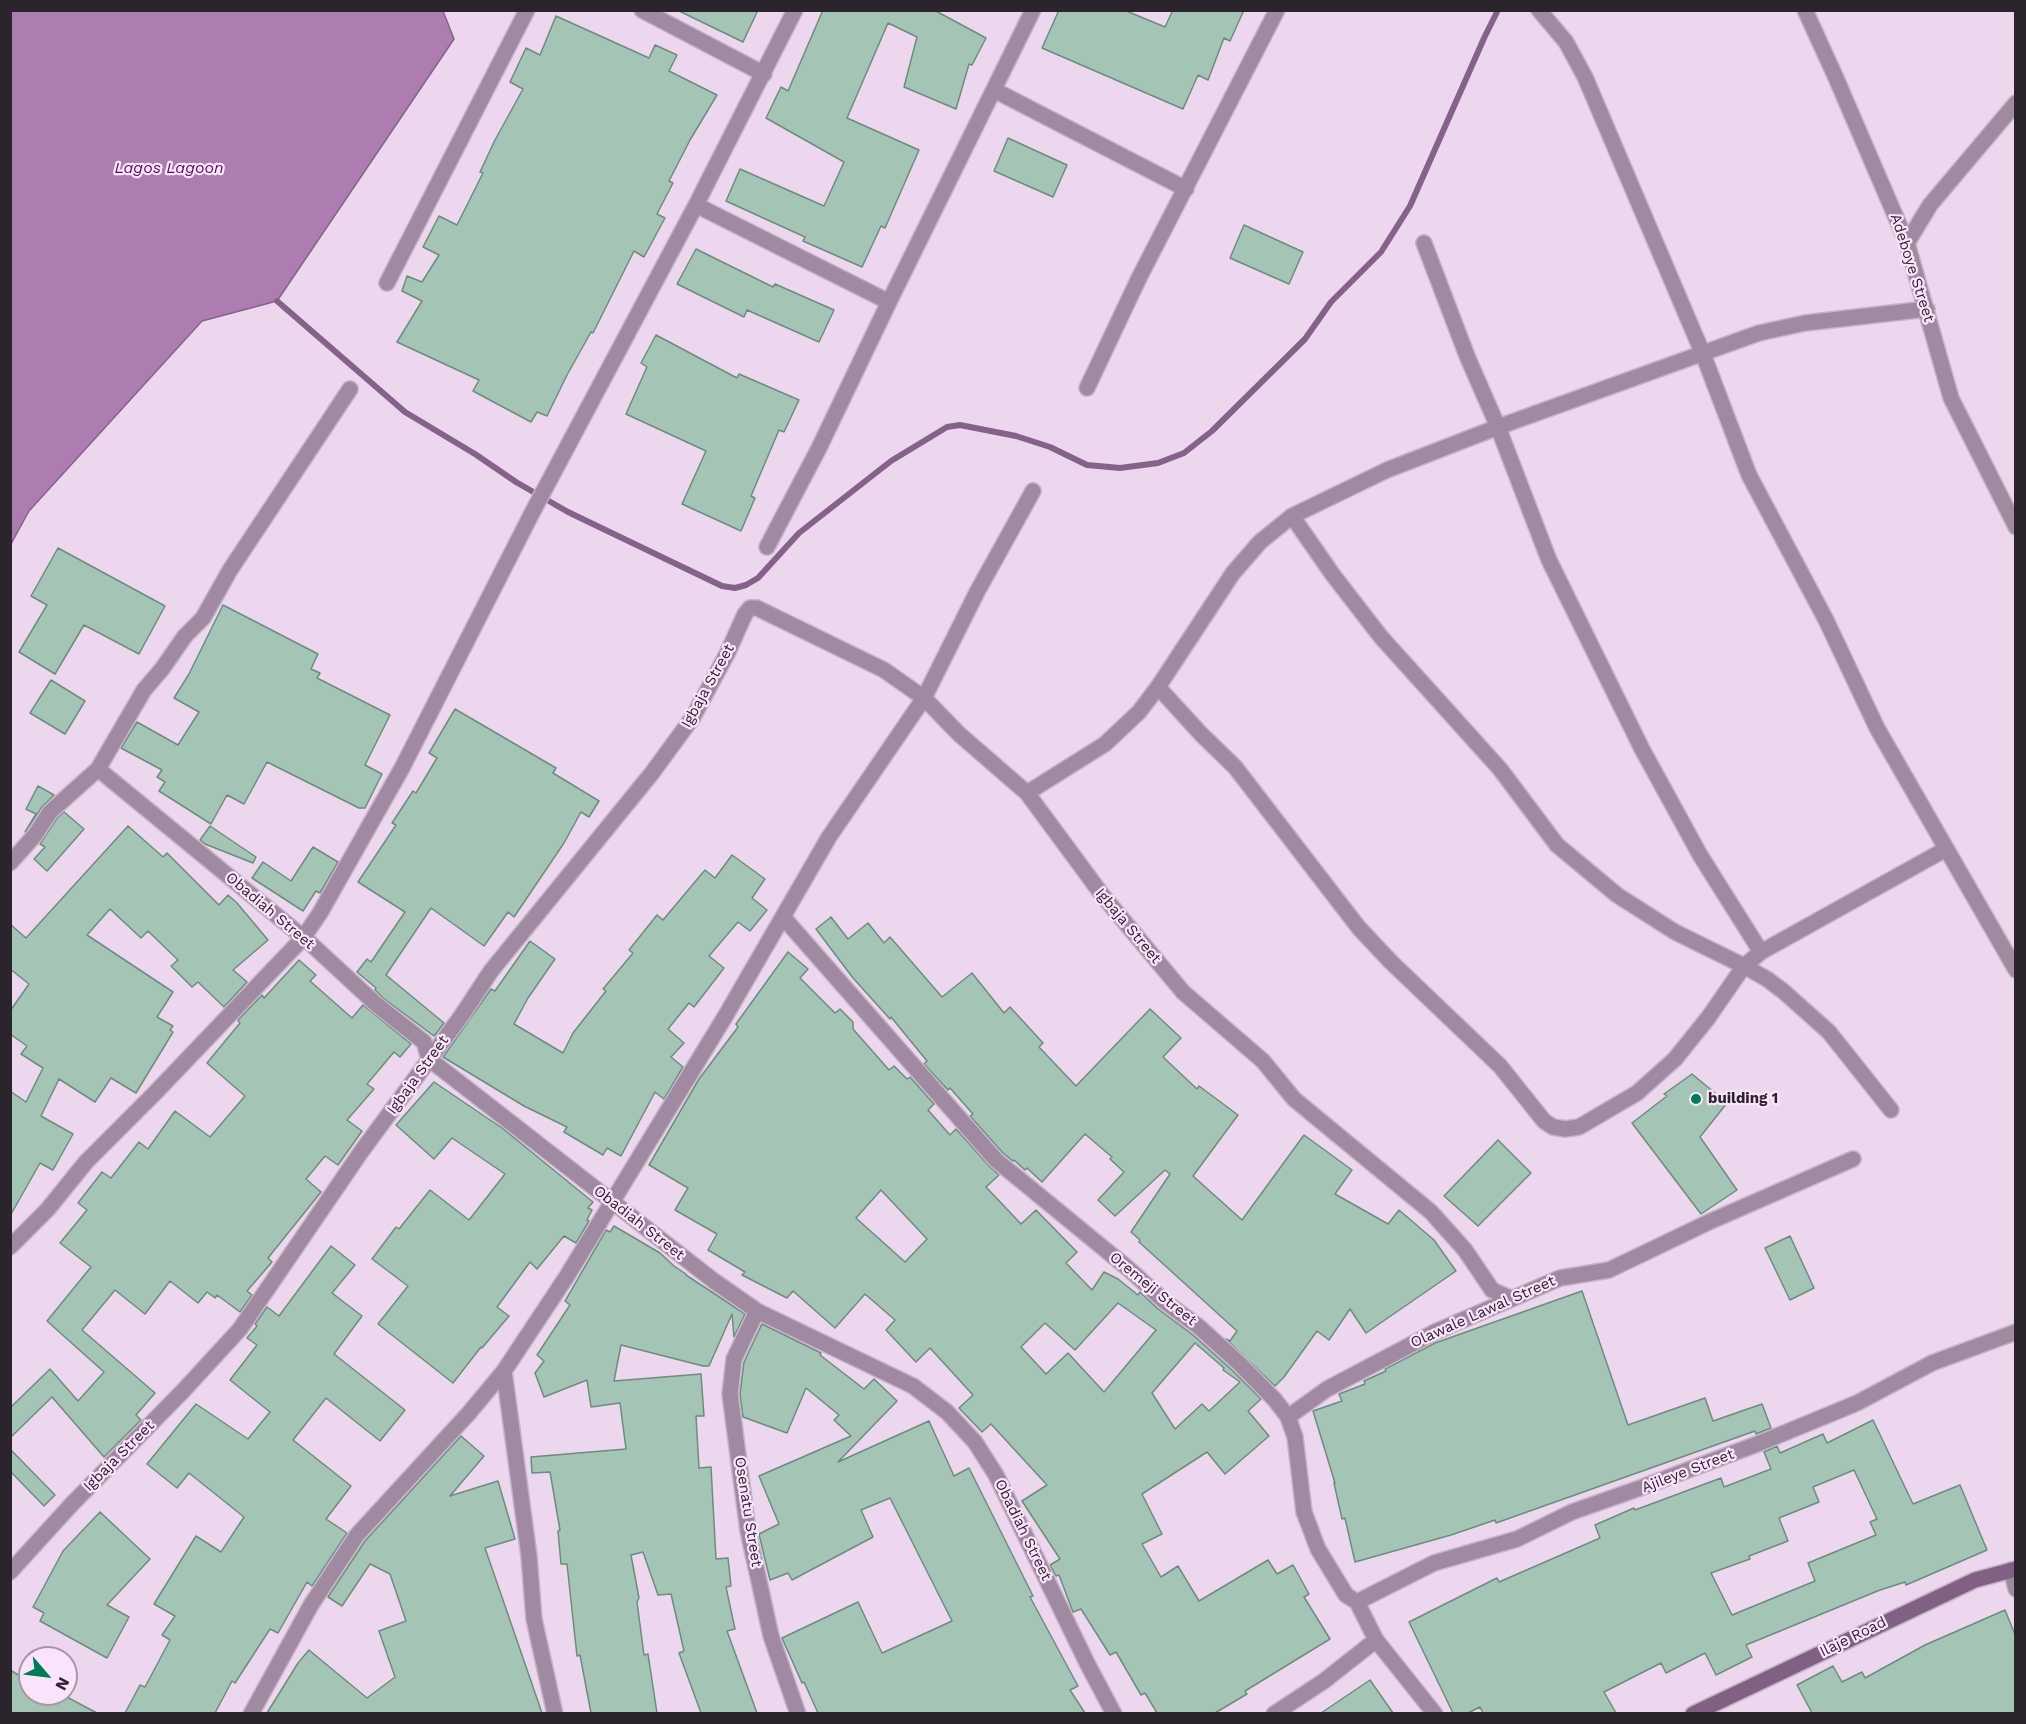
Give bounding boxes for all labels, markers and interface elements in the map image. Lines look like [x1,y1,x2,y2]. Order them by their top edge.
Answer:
water label: Lagos Lagoon [114,158,224,178]
street label: Adeboye Street [1886,212,1938,324]
street label: Igbaja Street [678,641,738,731]
street label: Obadiah Street [222,869,318,953]
street label: Igbaja Street [1091,885,1165,967]
street label: Igbaja Street [383,1032,453,1118]
place label: building 1 [1708,1090,1778,1108]
marker: building 1 [1689,1092,1703,1106]
street label: Obadiah Street [590,1182,688,1264]
street label: Oremeji Street [1106,1248,1200,1330]
street label: Olawale Lawal Street [1408,1272,1558,1352]
street label: Igbaja Street [80,1417,158,1495]
street label: Ajileye Street [1639,1445,1737,1497]
street label: Osenatu Street [730,1456,766,1568]
street label: Obadiah Street [991,1476,1055,1584]
street label: Ilaje Road [1817,1613,1889,1661]
north arrow [18,1646,78,1706]
text: N [51,1674,74,1693]

